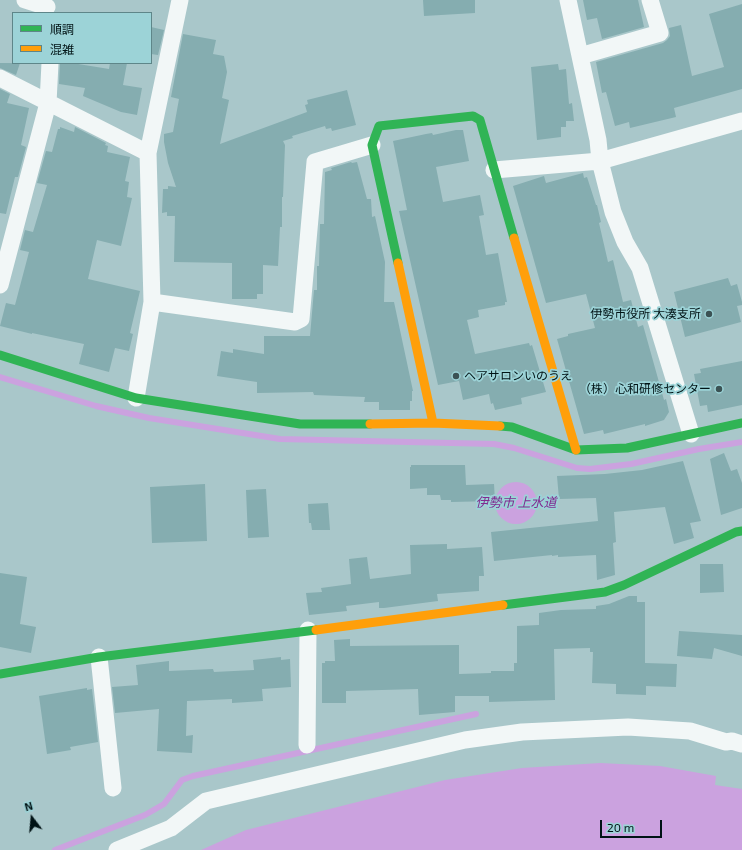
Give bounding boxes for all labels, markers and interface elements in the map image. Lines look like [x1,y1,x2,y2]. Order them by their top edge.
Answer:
legend [12,12,152,64]
text: 順調 [50,22,74,36]
text: 混雑 [50,42,74,56]
place label: 伊勢市役所 大湊支所 [590,307,701,321]
marker: 伊勢市役所 大湊支所 [704,309,714,319]
place label: ヘアサロンいのうえ [464,369,572,383]
marker: ヘアサロンいのうえ [451,371,461,381]
place label: （株）心和研修センター [579,382,711,396]
marker: （株）心和研修センター [714,384,724,394]
water label: 伊勢市 上水道 [476,495,556,511]
north arrow [12,798,52,838]
text: N [23,799,34,813]
scale bar [602,812,664,838]
text: 20 m [607,820,634,834]

